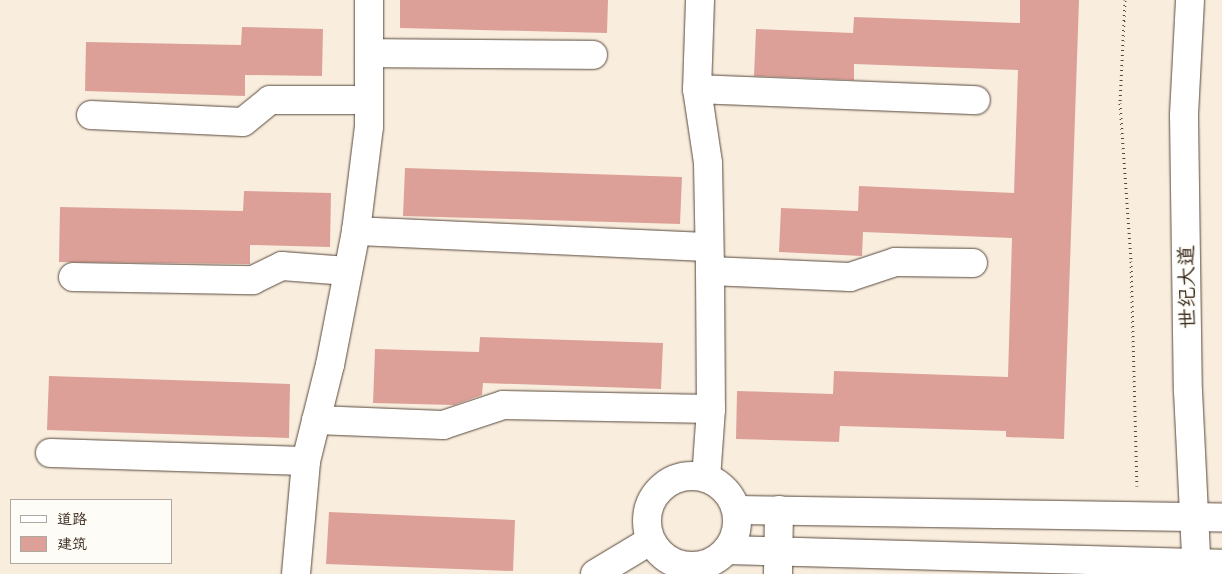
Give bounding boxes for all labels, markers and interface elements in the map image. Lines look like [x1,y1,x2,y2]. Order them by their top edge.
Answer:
street label: 世纪大道 [1174,245,1200,329]
legend [10,499,172,564]
text: 道路 [57,510,87,529]
text: 建筑 [57,535,87,554]

